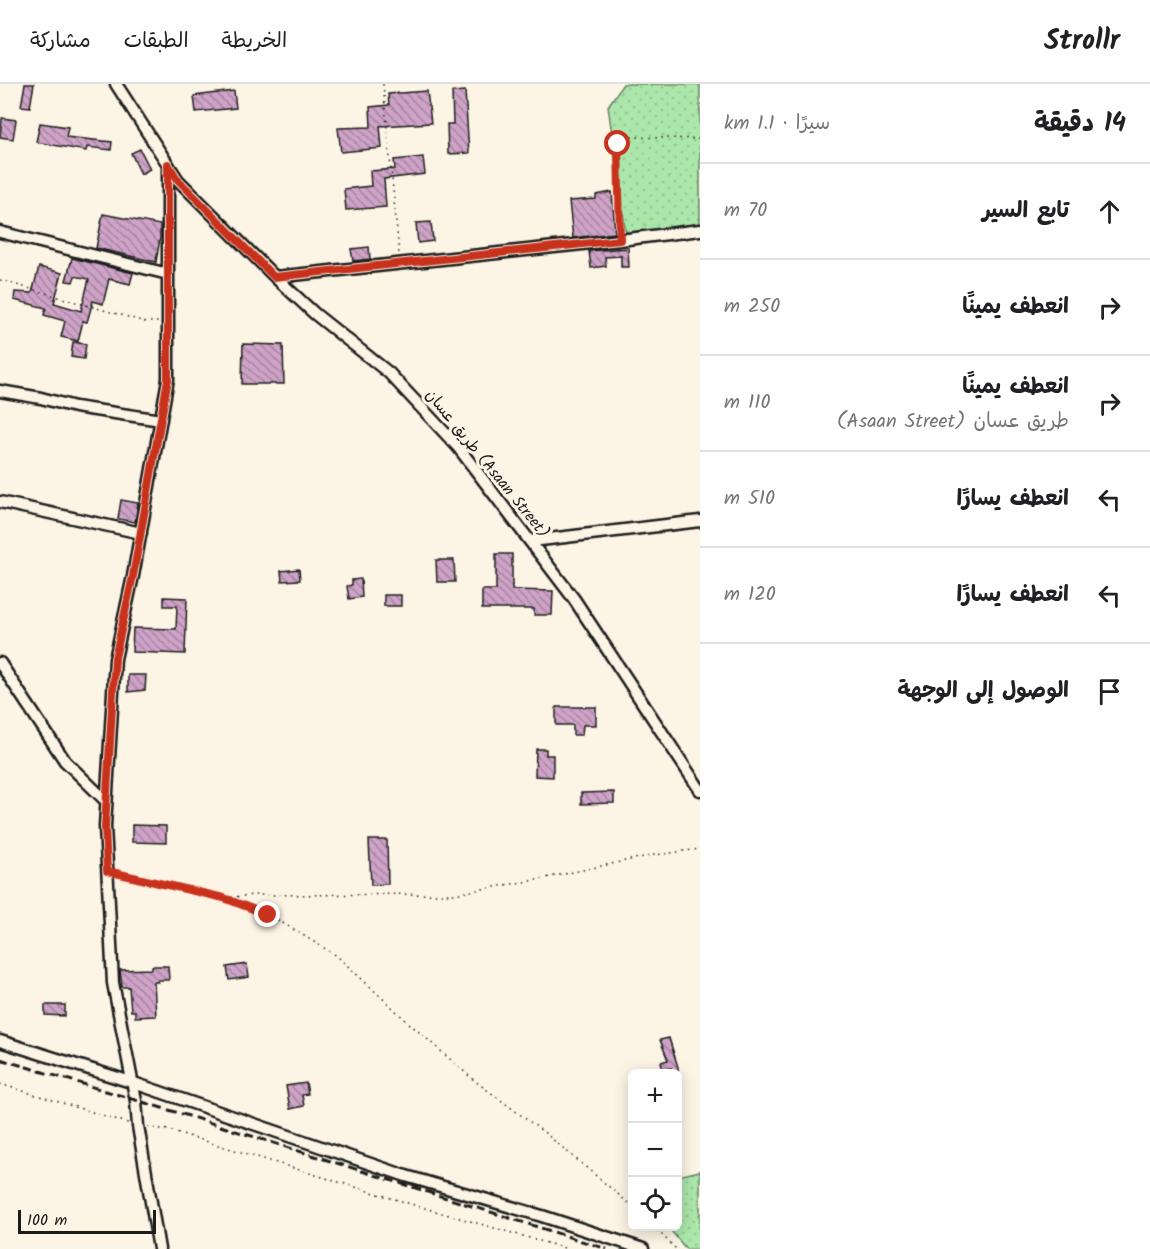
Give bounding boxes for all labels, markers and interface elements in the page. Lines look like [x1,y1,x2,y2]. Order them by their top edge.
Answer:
text: Strollr [1044,19,1120,64]
text: مشاركة [30,25,91,58]
text: الطبقات [124,25,189,58]
text: الخريطة [222,25,287,58]
text: 14 دقيقة [1034,103,1126,145]
text: سيرًا · 1.1 km [724,108,830,140]
route start [604,130,630,156]
text: تابع السير [982,194,1069,229]
text: 70 m [724,195,767,227]
icon: ahead [1093,195,1126,228]
text: انعطف يمينًا [962,290,1069,325]
text: 250 m [724,291,780,323]
icon: right [1093,291,1126,324]
text: انعطف يمينًا [962,370,1069,405]
street label: طريق عسان (Asaan Street) [419,384,555,544]
text: 110 m [724,387,771,419]
icon: right [1093,387,1126,420]
text: طريق عسان (Asaan Street) [837,406,1069,438]
text: انعطف يسارًا [957,482,1069,517]
text: 510 m [724,483,775,515]
icon: left [1093,483,1126,516]
text: انعطف يسارًا [957,578,1069,613]
text: 120 m [724,579,776,611]
icon: left [1093,579,1126,612]
text: الوصول إلى الوجهة [897,674,1069,709]
icon: arrive [1093,675,1126,708]
route end [254,901,280,927]
map controls [628,1069,682,1231]
button: + [628,1069,682,1123]
button: − [628,1123,682,1177]
button: locate [628,1177,682,1231]
scale bar [18,1207,156,1234]
text: 100 m [27,1208,67,1233]

